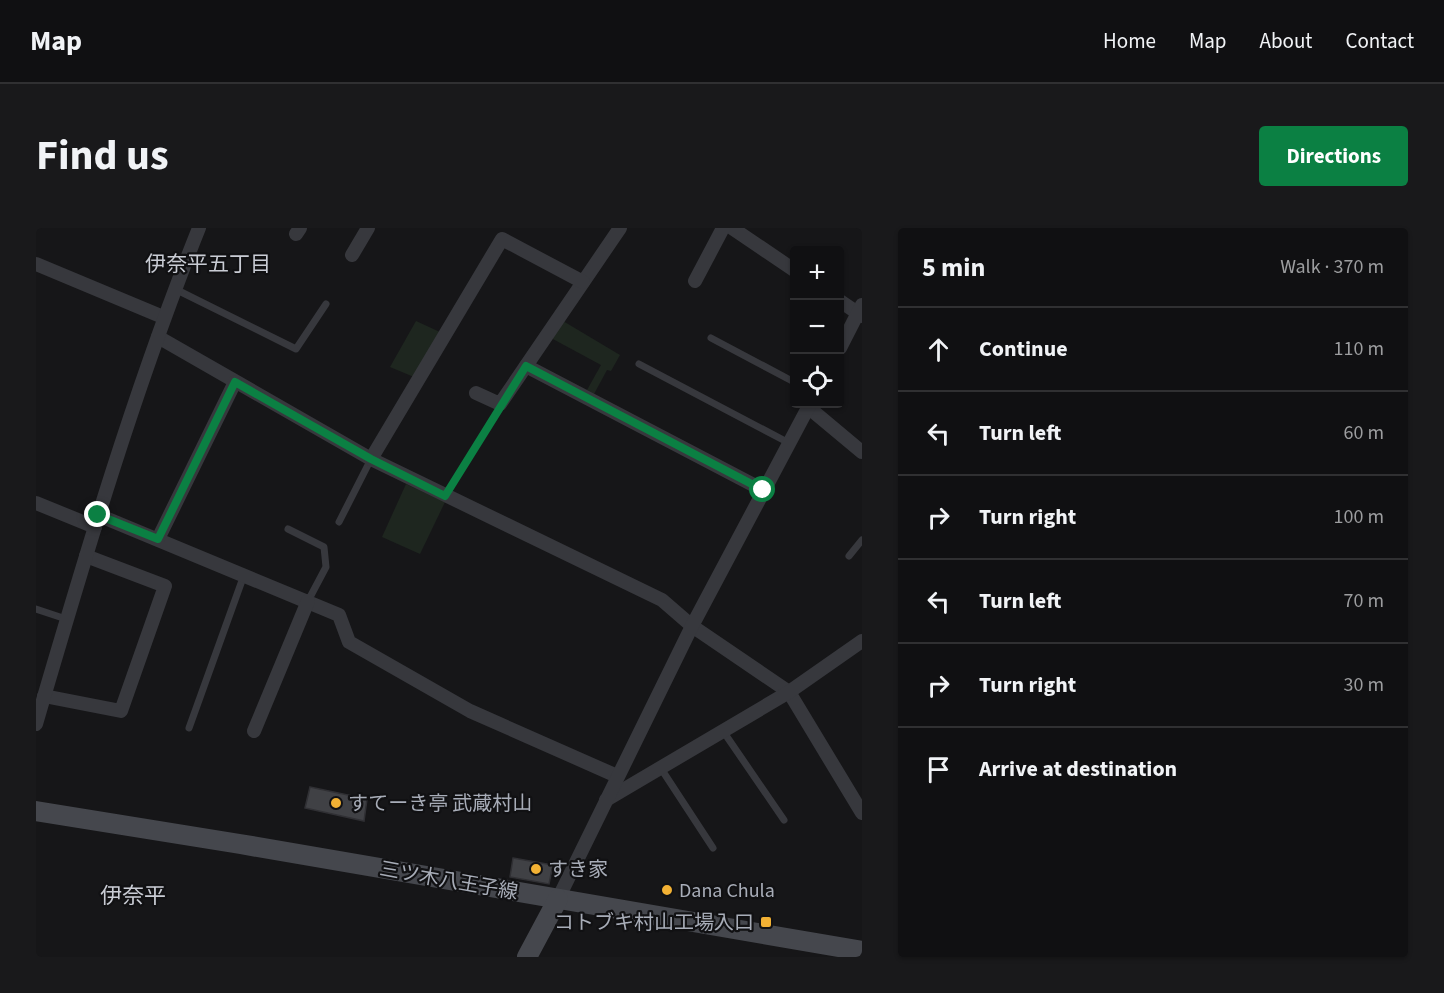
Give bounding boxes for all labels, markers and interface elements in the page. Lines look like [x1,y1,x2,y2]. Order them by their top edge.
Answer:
text: Map [30,21,82,61]
text: Home [1103,26,1156,56]
text: Map [1189,26,1227,56]
text: About [1260,26,1312,56]
text: Contact [1345,26,1414,56]
text: Find us [36,126,169,186]
button: Directions [1259,126,1408,186]
map controls [790,246,844,408]
button: + [790,246,844,300]
district label: 伊奈平五丁目 [145,249,271,279]
text: 5 min [922,249,985,286]
text: Walk · 370 m [1280,253,1384,281]
button: − [790,300,844,354]
icon: ahead [922,333,955,366]
text: Continue [979,333,1068,365]
text: 110 m [1334,335,1384,363]
button: locate [790,354,844,408]
icon: left [922,417,955,450]
text: Turn left [979,417,1061,449]
text: 60 m [1344,419,1384,447]
route start [749,476,775,502]
route end [84,501,110,527]
icon: right [922,501,955,534]
text: Turn right [979,501,1076,533]
text: 100 m [1334,503,1384,531]
icon: left [922,585,955,618]
text: Turn left [979,585,1061,617]
text: 70 m [1344,587,1384,615]
icon: right [922,669,955,702]
text: Turn right [979,669,1076,701]
text: 30 m [1344,671,1384,699]
icon: arrive [922,753,955,786]
text: Arrive at destination [979,753,1177,785]
place label: すてーき亭 武蔵村山 [348,790,532,818]
marker: すてーき亭 武蔵村山 [329,796,343,810]
street label: 三ツ木八王子線 [377,855,520,907]
place label: すき家 [548,856,608,884]
marker: すき家 [529,862,543,876]
place label: Dana Chula [679,877,775,905]
district label: 伊奈平 [100,880,166,912]
marker: Dana Chula [660,883,674,897]
place label: コトブキ村山工場入口 [554,909,754,937]
marker: コトブキ村山工場入口 [759,915,773,929]

